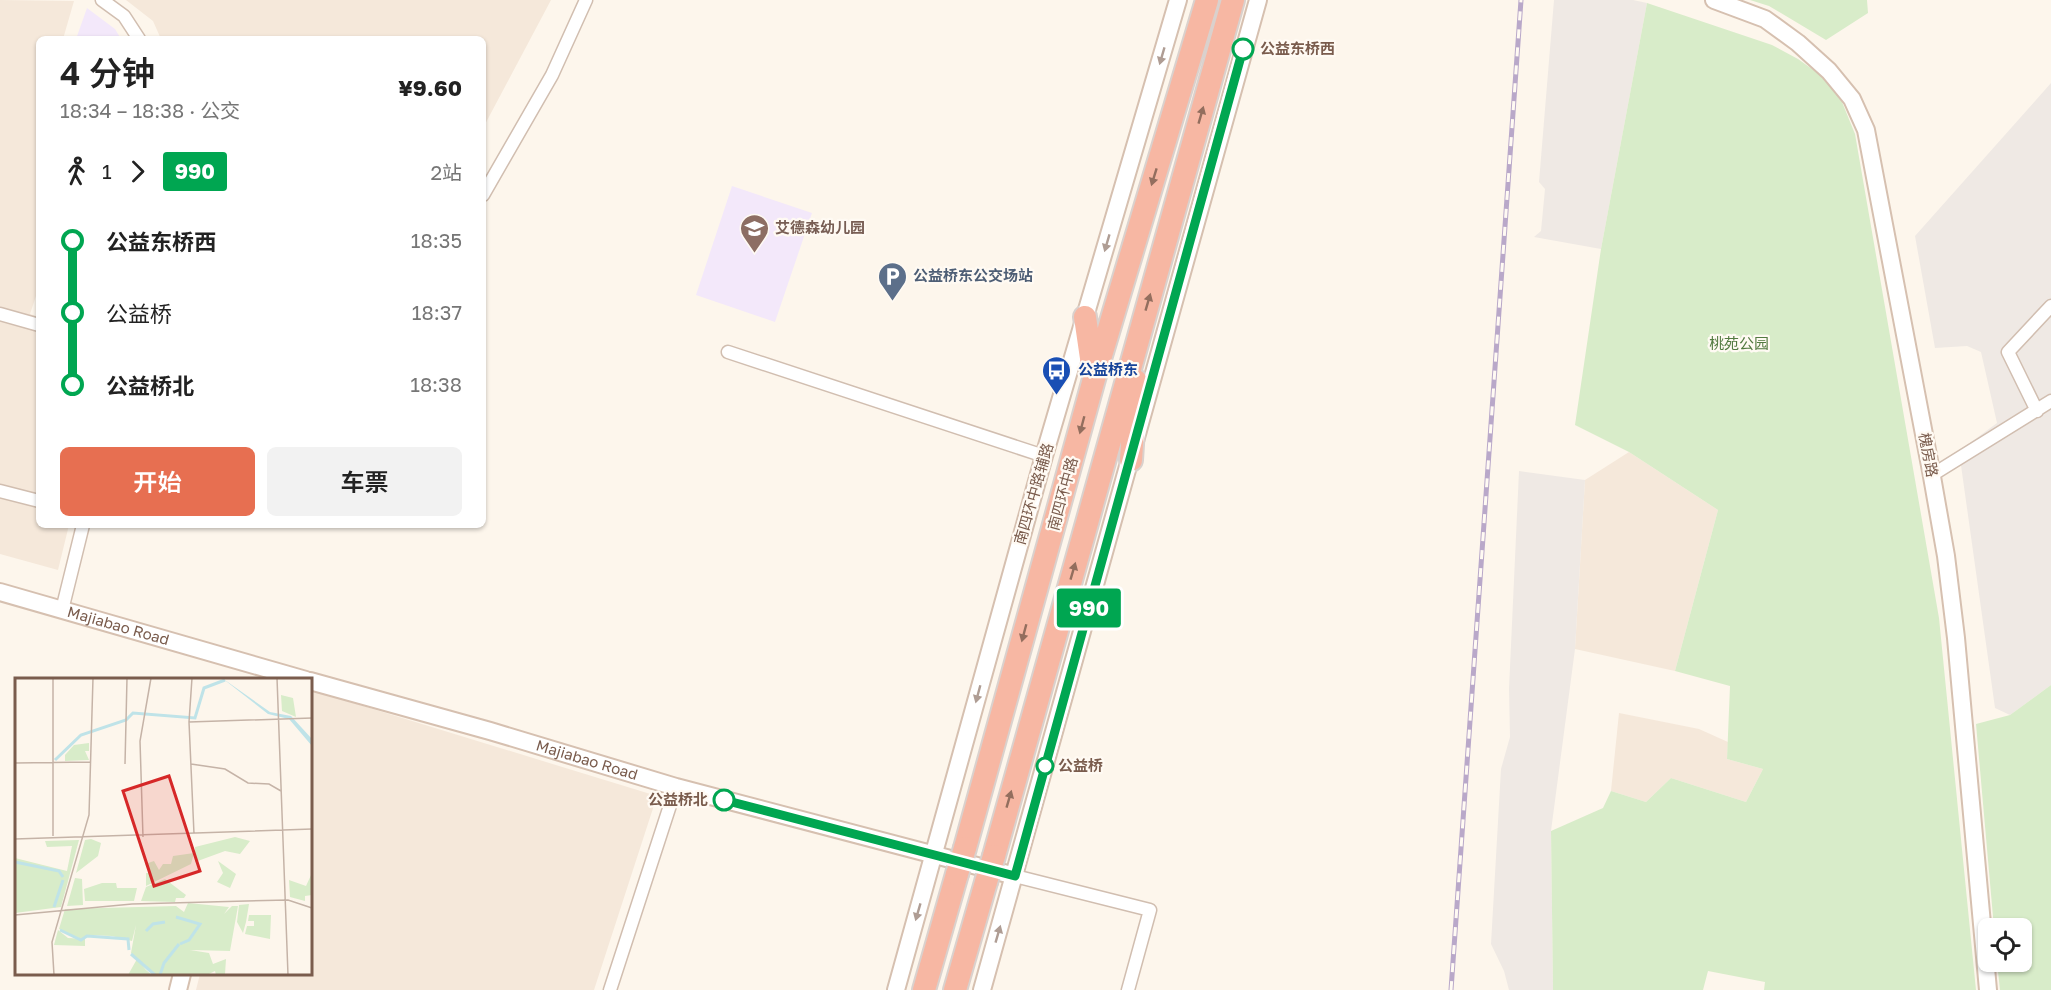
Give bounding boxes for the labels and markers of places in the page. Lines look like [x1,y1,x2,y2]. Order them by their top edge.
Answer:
marker: 公益东桥西 [1232,38,1254,60]
place label: 公益东桥西 [1260,39,1335,57]
school or university icon: 艾德森幼儿园 [738,212,770,254]
place label: 艾德森幼儿园 [775,218,865,236]
parking icon: 公益桥东公交场站 [876,260,908,302]
place label: 公益桥东公交场站 [913,266,1033,284]
bus stop icon: 公益桥东 [1041,354,1073,396]
place label: 公益桥东 [1078,360,1138,378]
place label: 公益桥 [1058,756,1103,774]
marker: 公益桥 [1036,757,1054,775]
marker: 公益桥北 [713,789,735,811]
place label: 公益桥北 [648,790,708,808]

